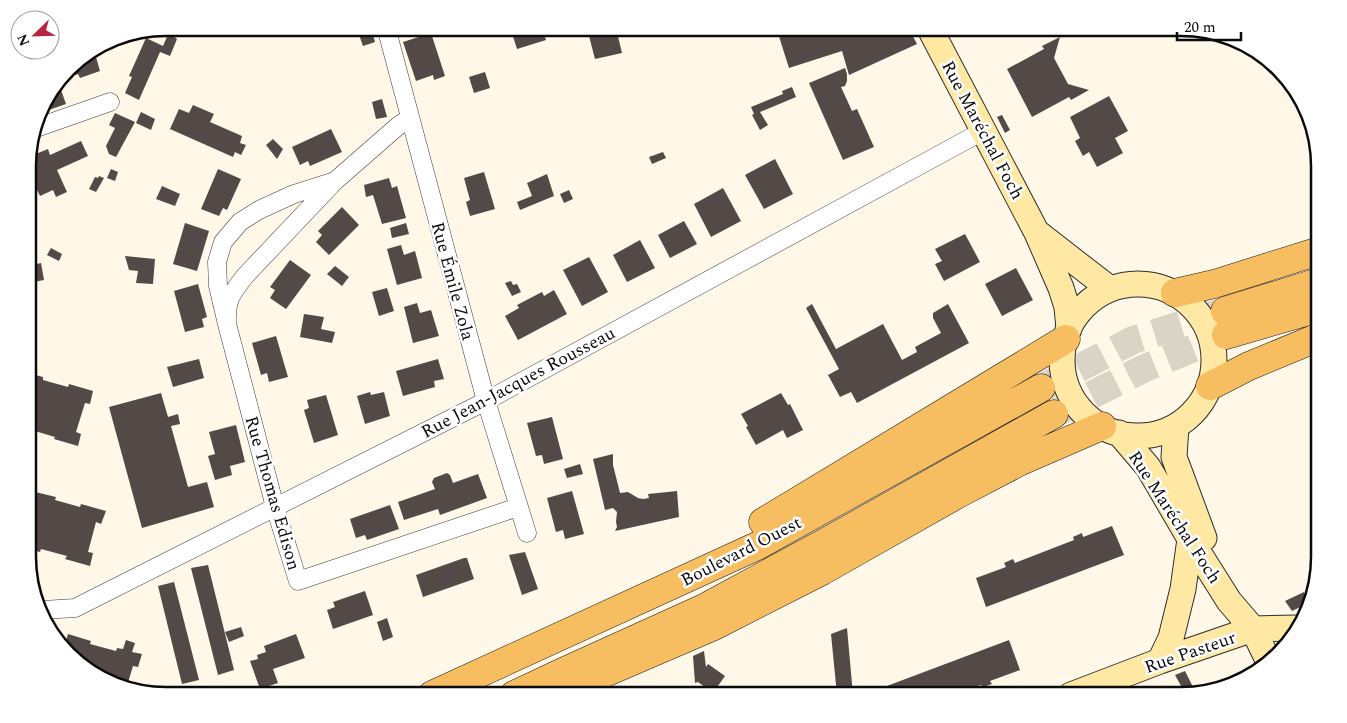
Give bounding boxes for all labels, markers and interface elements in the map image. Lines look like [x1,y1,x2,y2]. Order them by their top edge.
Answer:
north arrow [10,10,60,60]
scale bar [1177,10,1241,42]
text: 20 m [1184,16,1216,39]
text: N [12,31,35,49]
street label: Rue Maréchal Foch [934,56,1031,205]
street label: Rue Émile Zola [424,219,481,344]
street label: Rue Jean-Jacques Rousseau [416,320,620,445]
street label: Rue Thomas Edison [238,413,307,573]
street label: Rue Maréchal Foch [1121,445,1228,589]
street label: Boulevard Ouest [676,509,806,594]
street label: Rue Pasteur [1141,624,1239,681]

